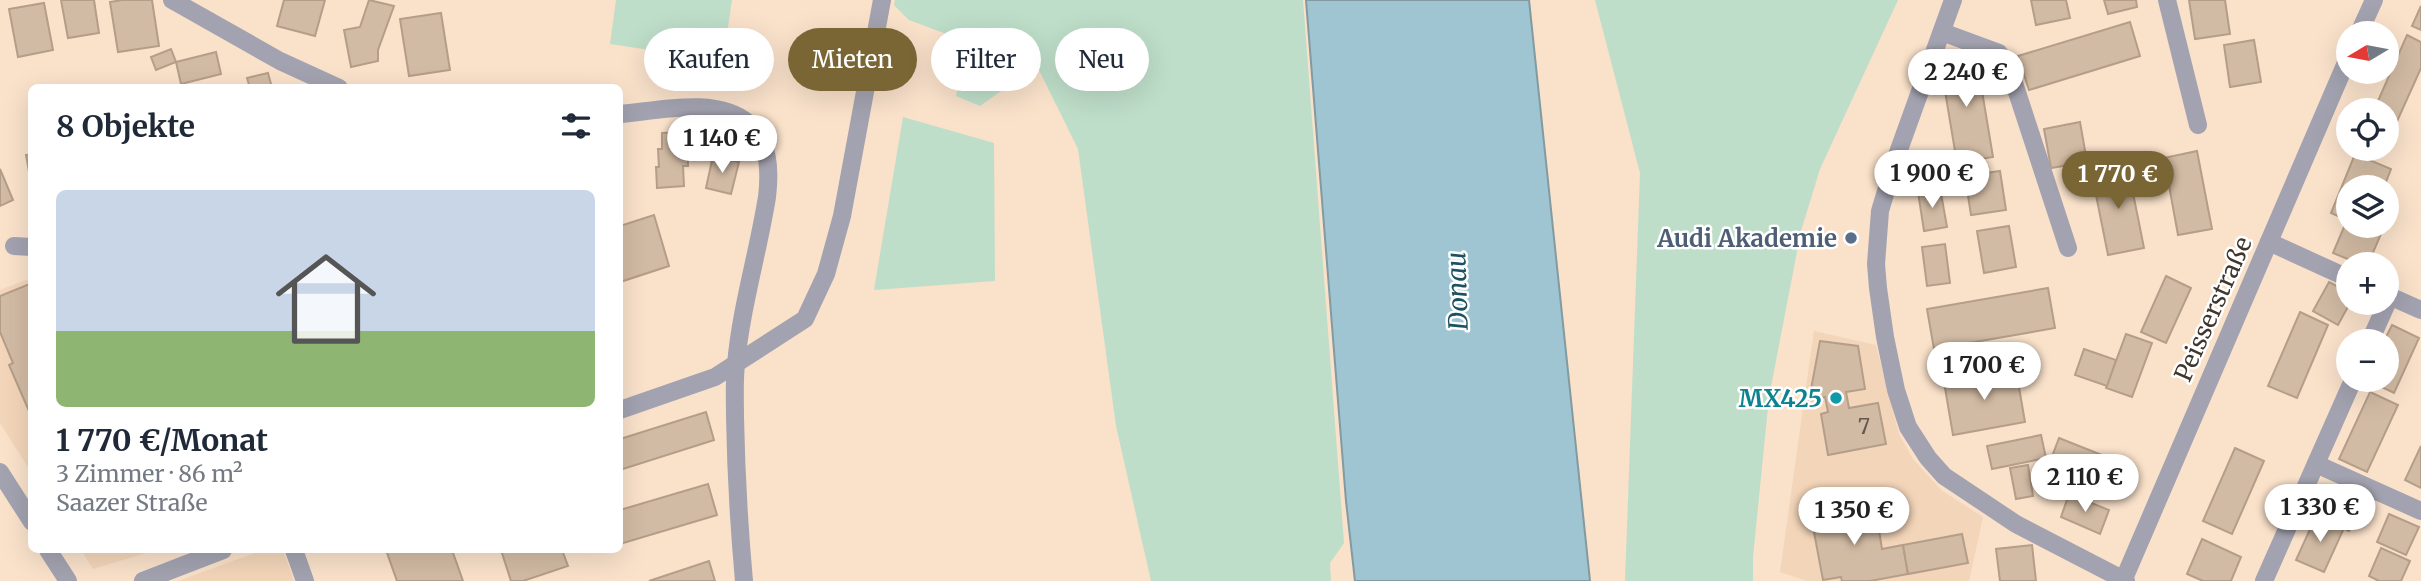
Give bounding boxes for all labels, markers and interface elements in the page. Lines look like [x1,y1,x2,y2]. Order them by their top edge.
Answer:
north arrow [2336,21,2399,84]
map controls [2336,21,2399,392]
chip: Kaufen [644,28,774,91]
chip: Mieten [788,28,917,91]
chip: Filter [931,28,1041,91]
chip: Neu [1055,28,1149,91]
pin: 2 240 € [1901,50,2031,109]
text: 2 240 € [1924,57,2008,86]
button: locate [2336,98,2399,161]
text: 8 Objekte [56,107,195,145]
icon: filters [557,107,595,145]
pin: 1 140 € [657,116,787,175]
text: 1 140 € [683,123,761,152]
pin: 1 900 € [1867,150,1997,210]
pin: 1 770 € [2053,152,2183,211]
text: 1 900 € [1890,158,1974,187]
text: 1 770 € [2078,159,2158,188]
button: layers [2336,175,2399,238]
place label: Audi Akademie [1656,223,1837,254]
marker: Audi Akademie [1843,230,1859,246]
street label: Peisserstraße [2167,232,2259,386]
icon: home [263,236,389,362]
water label: Donau [1439,251,1475,332]
button: + [2336,252,2399,315]
button: − [2336,329,2399,392]
pin: 1 700 € [1919,342,2049,402]
text: 1 700 € [1943,350,2025,379]
place label: MX425 [1739,383,1822,414]
marker: MX425 [1828,390,1844,406]
house number: 7 [1858,413,1870,440]
text: 1 770 €/Monat [56,421,268,459]
pin: 2 110 € [2020,454,2150,514]
text: 3 Zimmer · 86 m² [56,459,243,488]
text: 2 110 € [2047,462,2123,491]
pin: 1 330 € [2255,484,2385,544]
text: Saazer Straße [56,488,208,517]
pin: 1 350 € [1789,488,1919,547]
text: 1 330 € [2280,492,2360,521]
text: 1 350 € [1814,495,1894,524]

